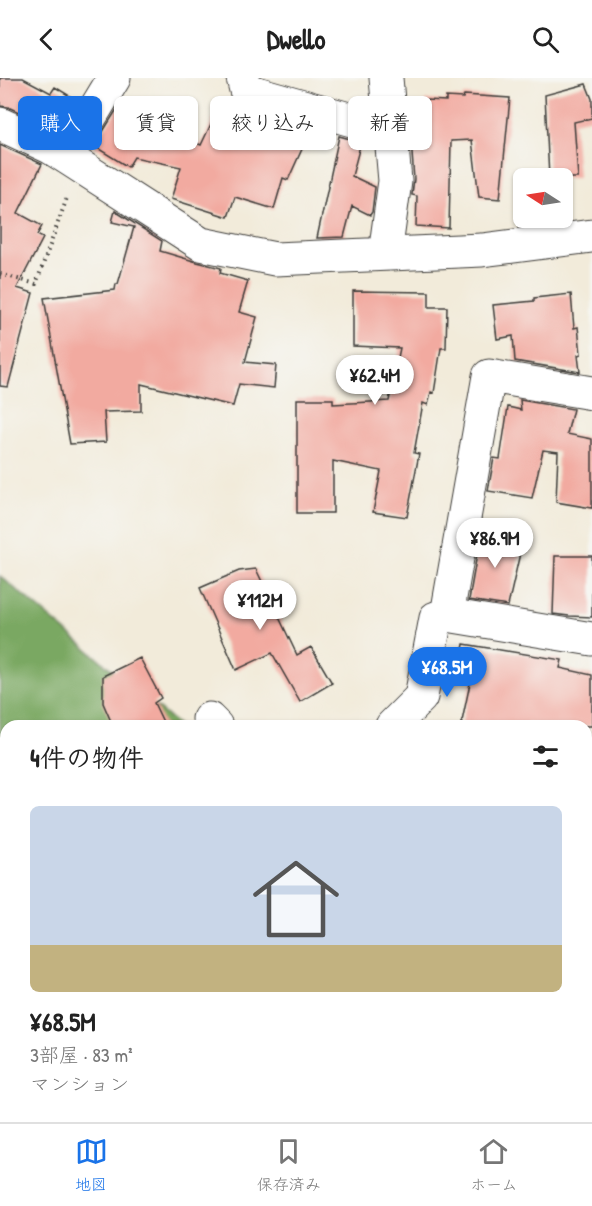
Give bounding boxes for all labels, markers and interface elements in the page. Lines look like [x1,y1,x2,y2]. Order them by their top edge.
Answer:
text: Dwello [267,21,325,57]
icon: back [30,23,63,56]
icon: search [529,23,562,56]
chip: 購入 [18,96,102,150]
chip: 賃貸 [114,96,198,150]
chip: 絞り込み [210,96,336,150]
chip: 新着 [348,96,432,150]
north arrow [513,168,573,228]
map controls [513,168,573,228]
pin: ¥62.4M [326,355,424,406]
text: ¥62.4M [350,361,400,388]
pin: ¥86.9M [446,518,544,569]
text: ¥86.9M [470,524,520,551]
pin: ¥112M [218,580,302,631]
text: ¥112M [237,586,283,613]
pin: ¥68.5M [398,647,496,698]
text: ¥68.5M [422,653,472,680]
text: 4件の物件 [30,740,144,775]
icon: filters [529,740,562,773]
icon: home [242,845,350,953]
text: ¥68.5M [30,1004,96,1039]
text: 3部屋 · 83 m² [30,1041,133,1068]
text: マンション [30,1070,129,1097]
tab: 地図 [75,1135,108,1195]
tab: 保存済み [257,1135,321,1195]
tab: ホーム [470,1135,517,1195]

